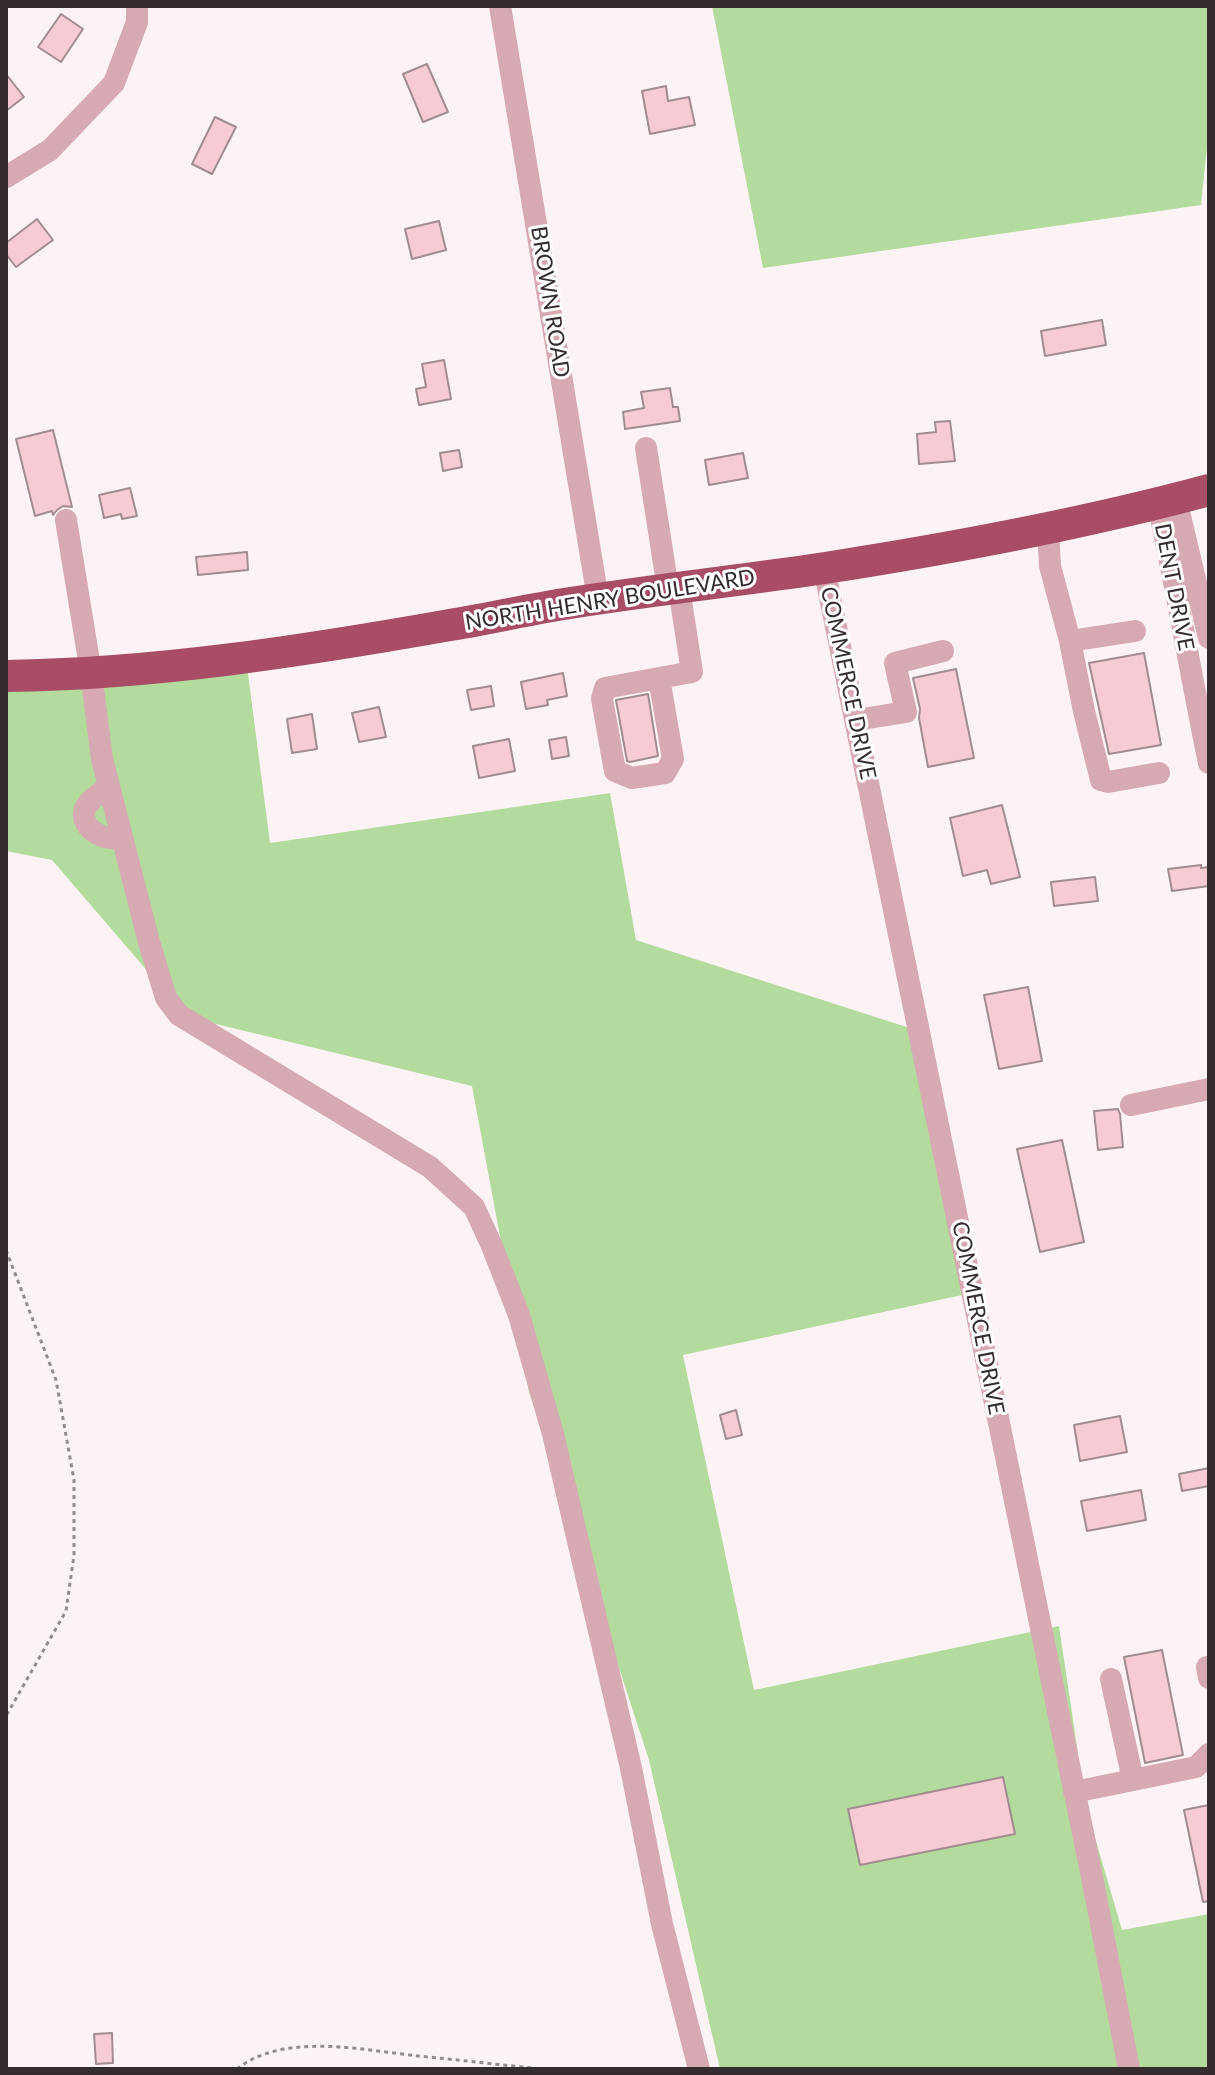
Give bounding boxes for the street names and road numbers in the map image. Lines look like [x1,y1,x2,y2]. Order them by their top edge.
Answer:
street label: BROWN ROAD [525,224,575,380]
street label: DENT DRIVE [1149,521,1199,653]
street label: NORTH HENRY BOULEVARD [463,564,757,636]
street label: COMMERCE DRIVE [815,584,881,782]
street label: COMMERCE DRIVE [946,1219,1010,1417]

